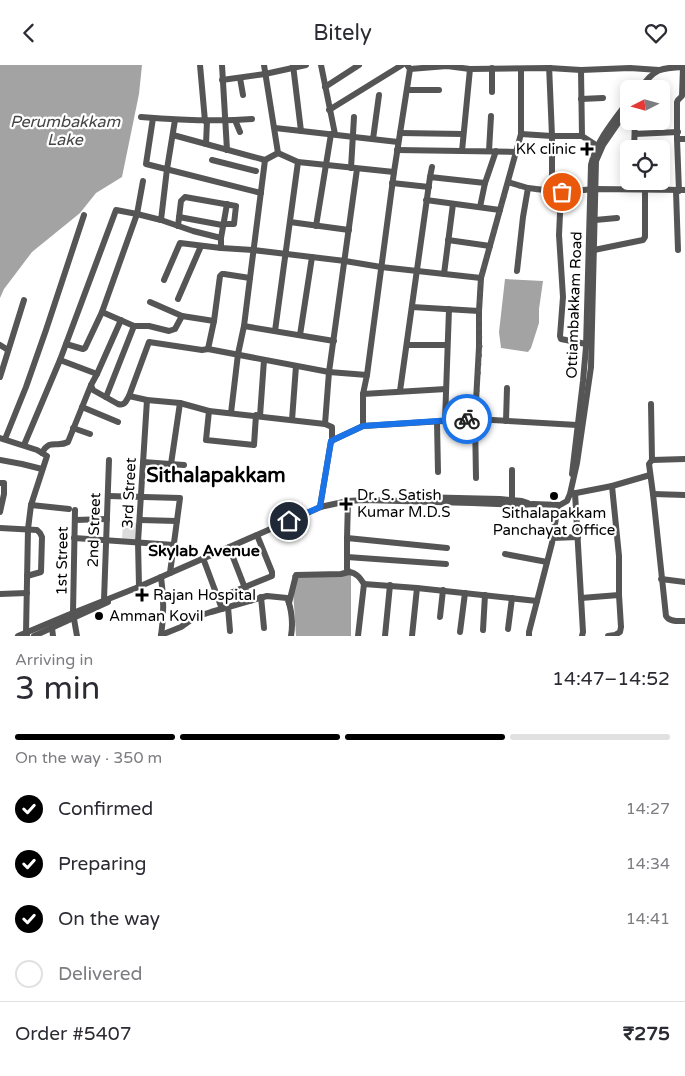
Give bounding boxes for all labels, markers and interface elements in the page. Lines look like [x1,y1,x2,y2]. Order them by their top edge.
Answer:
icon: back [15,19,43,47]
icon: heart [642,19,670,47]
text: Bitely [313,20,372,46]
north arrow [620,80,670,130]
map controls [620,80,670,190]
water label: Perumbakkam Lake [10,112,120,150]
place label: KK clinic [516,140,576,158]
button: locate [620,140,670,190]
marker: KK clinic [580,142,594,156]
pin [541,171,583,213]
icon: bag [548,178,576,206]
street label: Ottiambakkam Road [562,231,586,379]
courier [442,394,492,444]
icon: bike [453,405,481,433]
street label: 3rd Street [118,457,140,529]
district label: Sithalapakkam [146,464,286,488]
place label: Dr. S. Satish Kumar M.D.S [357,486,450,521]
marker: Sithalapakkam Panchayat Office [548,490,560,502]
street label: 2nd Street [84,492,104,568]
marker: Dr. S. Satish Kumar M.D.S [339,497,353,511]
pin [268,500,310,542]
place label: Sithalapakkam Panchayat Office [493,504,615,539]
icon: home [275,507,303,535]
street label: 1st Street [52,526,72,596]
district label: Skylab Avenue [148,541,260,561]
place label: Rajan Hospital [153,586,256,604]
marker: Rajan Hospital [135,588,149,602]
place label: Amman Kovil [109,607,204,625]
marker: Amman Kovil [93,610,105,622]
text: Arriving in [15,650,93,670]
text: 14:47–14:52 [552,668,670,690]
text: 3 min [15,670,100,708]
text: On the way · 350 m [15,748,162,768]
icon: check [15,795,43,823]
text: Confirmed [58,798,153,820]
text: 14:27 [626,799,670,819]
icon: check [15,850,43,878]
text: Preparing [58,853,147,875]
text: 14:34 [626,854,670,874]
icon: check [15,905,43,933]
text: On the way [58,908,160,930]
text: 14:41 [626,909,670,929]
text: Delivered [58,963,143,985]
text: Order #5407 [15,1023,132,1045]
text: ₹275 [623,1023,670,1045]

